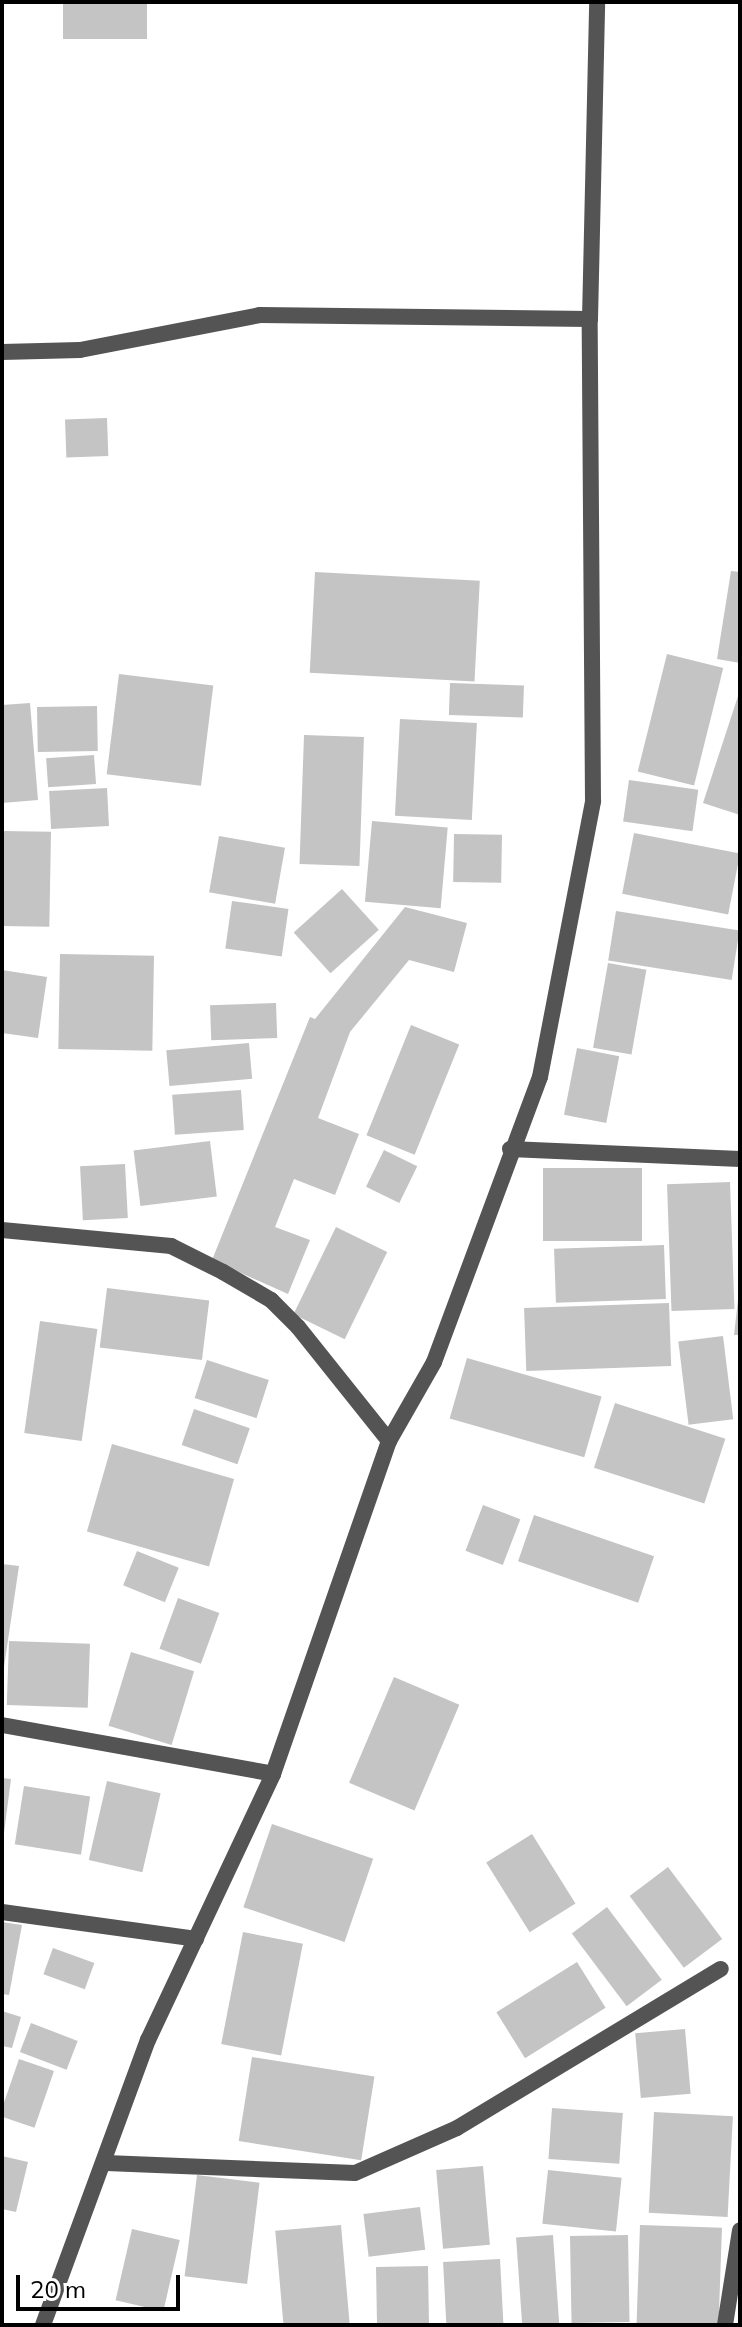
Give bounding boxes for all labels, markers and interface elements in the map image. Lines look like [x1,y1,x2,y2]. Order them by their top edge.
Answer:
scale bar [20,2259,184,2309]
text: 20 m [30,2274,86,2304]

